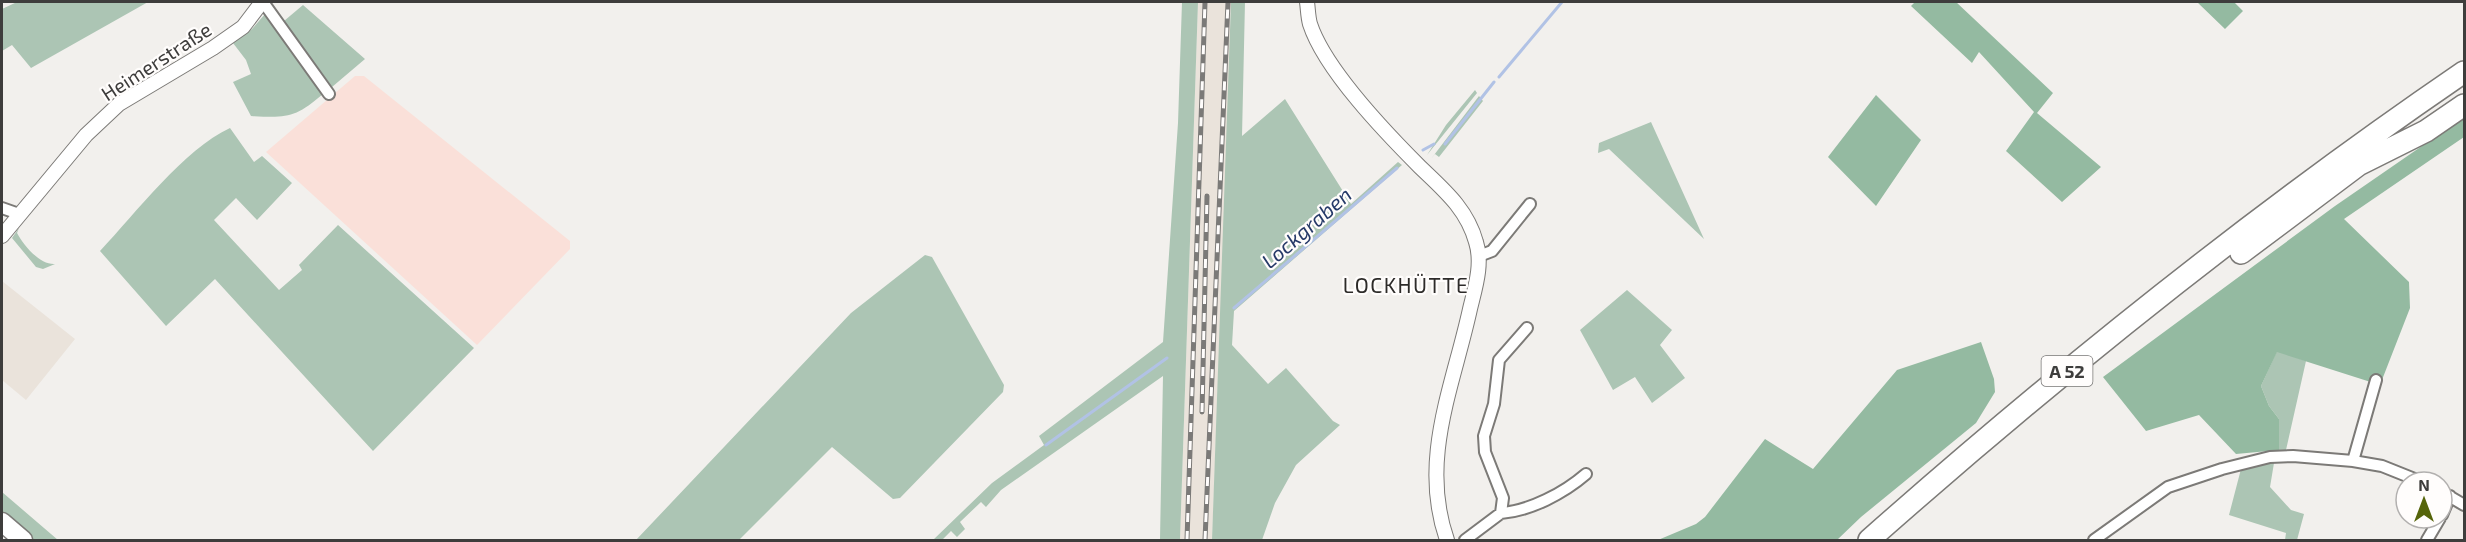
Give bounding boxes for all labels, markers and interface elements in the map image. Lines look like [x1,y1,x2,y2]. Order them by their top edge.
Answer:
street label: Heimerstraße [96,17,216,105]
water label: Lockgraben [1256,181,1356,273]
district label: LOCKHÜTTE [1343,272,1469,297]
road number: A 52 [2042,356,2092,386]
north arrow [2394,470,2454,530]
text: N [2418,475,2430,494]

